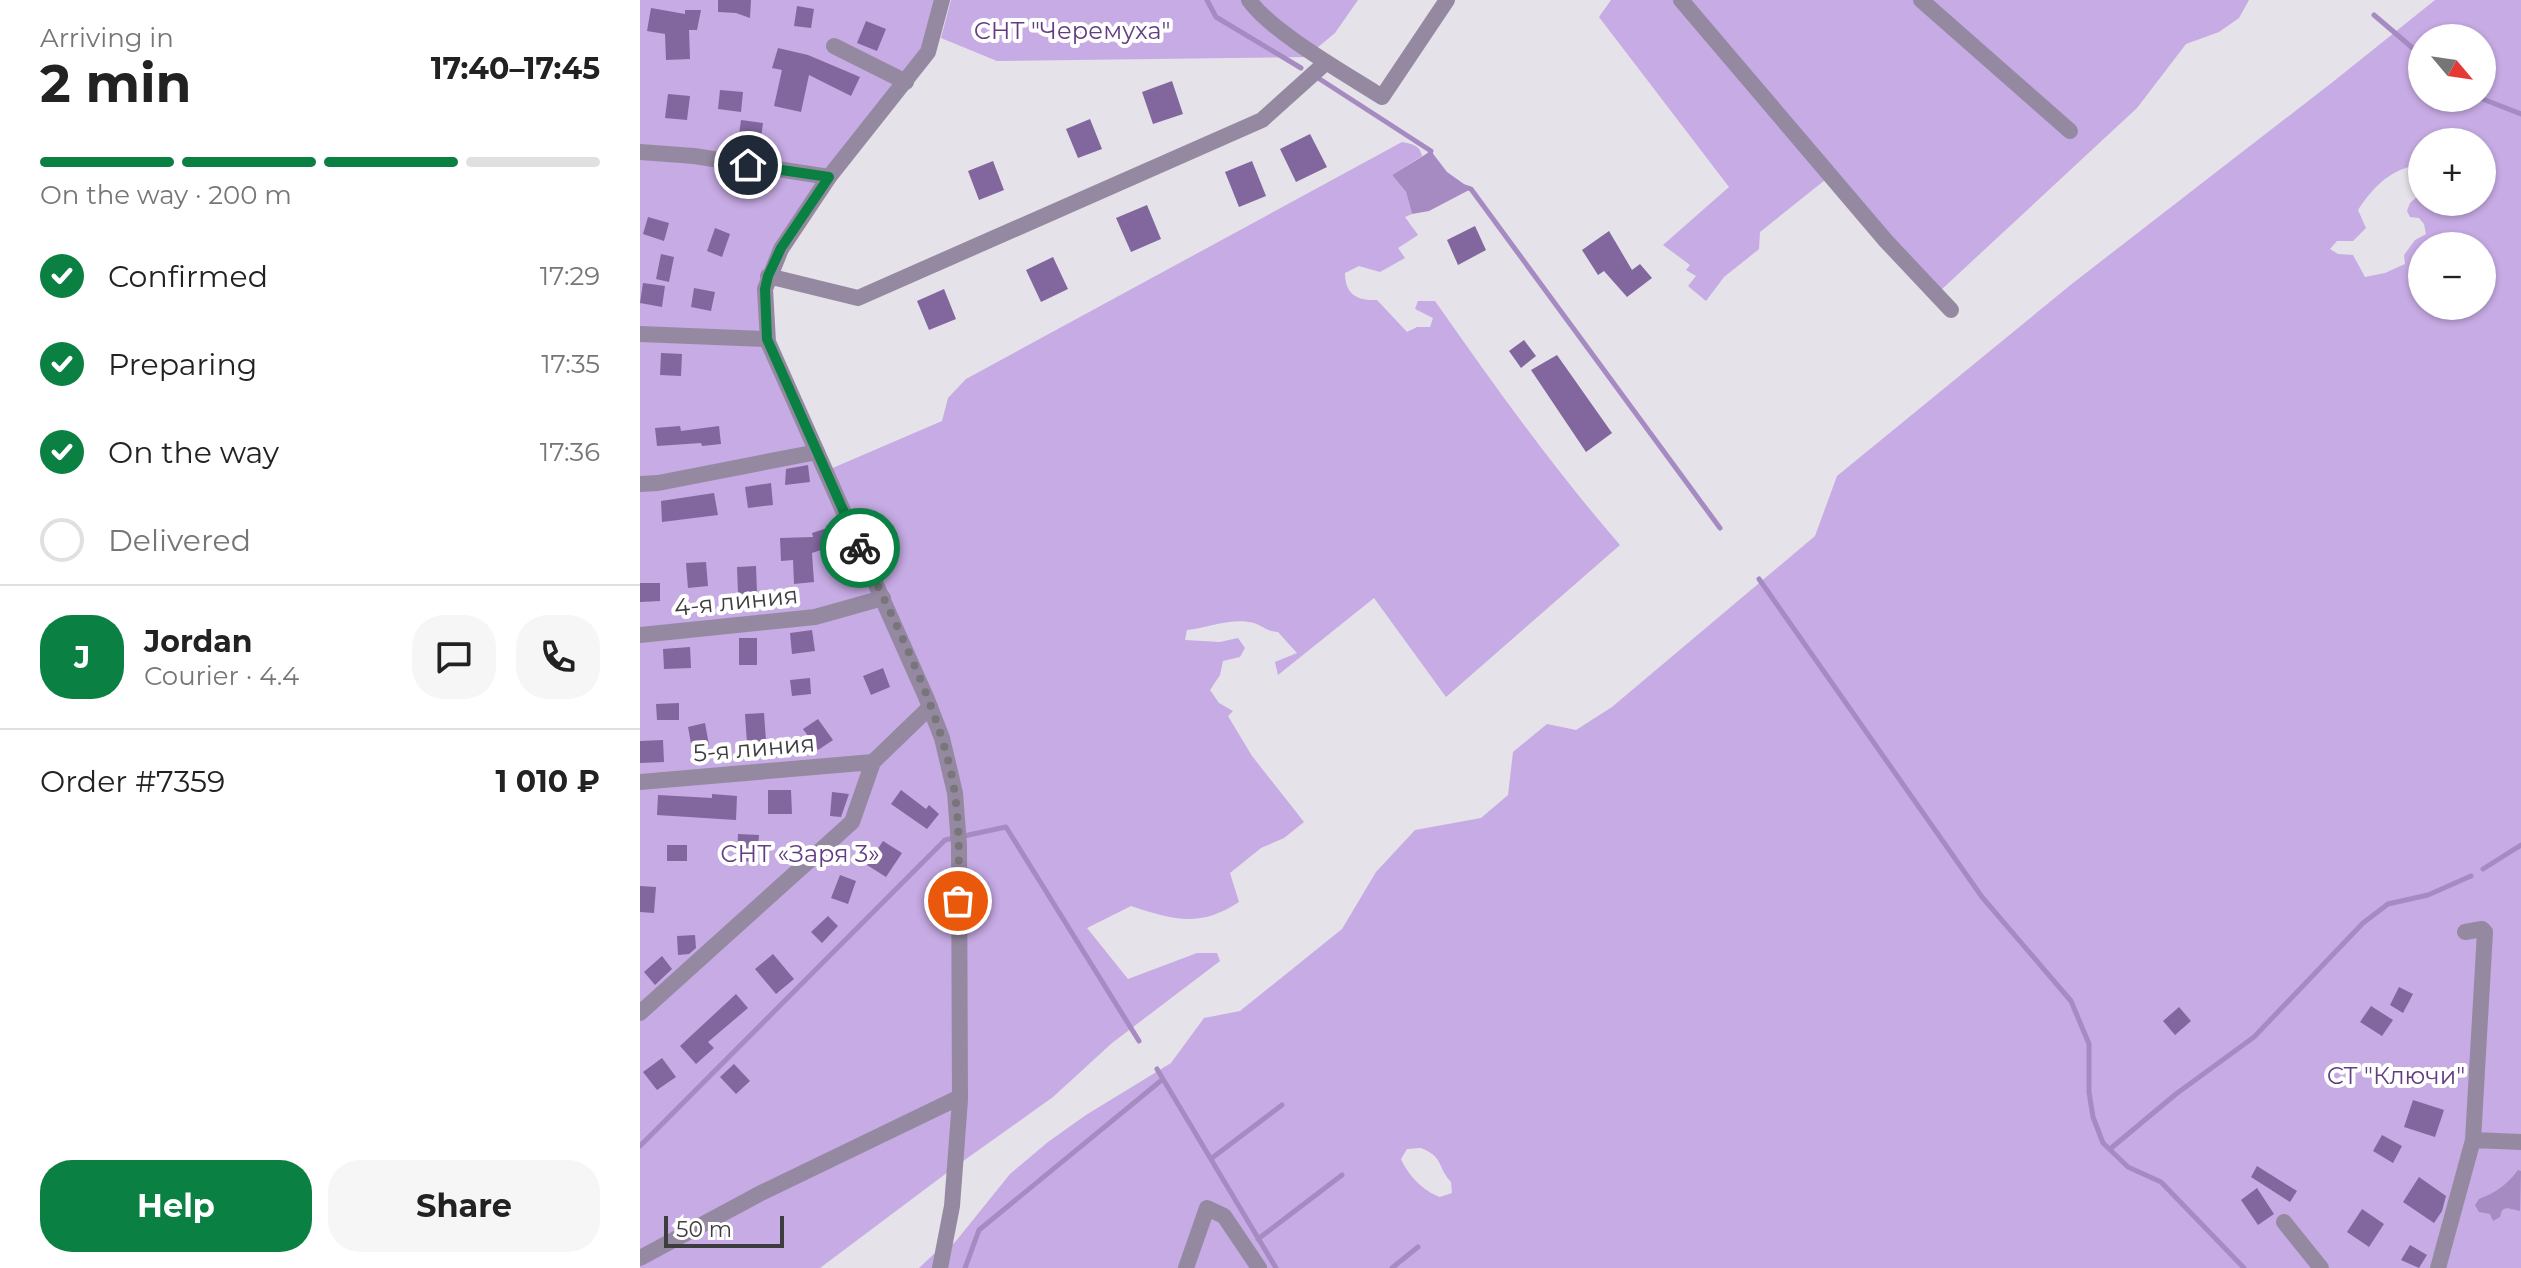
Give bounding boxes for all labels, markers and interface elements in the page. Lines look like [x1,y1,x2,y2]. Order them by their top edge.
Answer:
park label: СНТ "Черемуха" [974,16,1170,45]
text: Arriving in [40,22,174,54]
north arrow [2408,24,2496,112]
map controls [2408,24,2496,320]
text: 17:40–17:45 [431,50,600,87]
text: 2 min [40,52,192,115]
button: + [2408,128,2496,216]
pin [714,131,782,199]
icon: home [726,143,770,187]
text: On the way · 200 m [40,179,292,211]
button: − [2408,232,2496,320]
icon: check [40,254,84,298]
text: Confirmed [108,258,268,295]
text: 17:29 [540,260,600,292]
icon: check [40,342,84,386]
text: Preparing [108,346,257,383]
text: 17:35 [541,348,600,380]
icon: check [40,430,84,474]
text: On the way [108,434,279,471]
text: 17:36 [540,436,600,468]
courier [820,508,900,588]
text: Delivered [108,522,251,559]
icon: bike [838,526,882,570]
street label: 4-я линия [673,580,799,622]
button: chat [412,615,496,699]
button: phone [516,615,600,699]
text: Jordan [144,623,253,660]
text: J [74,639,90,676]
text: Courier · 4.4 [144,660,299,692]
street label: 5-я линия [692,728,816,768]
text: Order #7359 [40,763,225,800]
text: 1 010 ₽ [496,763,600,800]
park label: СНТ «Заря 3» [720,839,880,868]
pin [924,867,992,935]
icon: bag [936,879,980,923]
park label: СТ "Ключи" [2327,1061,2465,1090]
button: Help [40,1160,312,1252]
button: Share [328,1160,600,1252]
scale bar [664,1212,784,1248]
text: 50 m [676,1216,732,1243]

